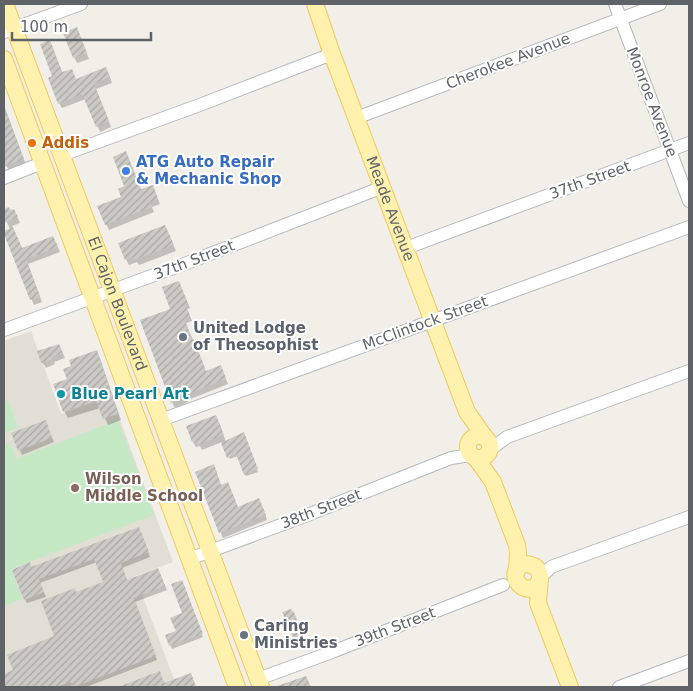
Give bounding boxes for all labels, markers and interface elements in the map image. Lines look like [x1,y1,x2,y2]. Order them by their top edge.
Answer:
scale bar [12,10,151,42]
text: 100 m [20,18,68,36]
street label: Cherokee Avenue [443,29,573,93]
street label: Monroe Avenue [623,44,681,160]
place label: Addis [42,134,89,152]
marker: Addis [26,137,38,149]
place label: ATG Auto Repair & Mechanic Shop [136,153,282,188]
street label: Meade Avenue [362,154,418,264]
street label: 37th Street [547,157,633,203]
marker: ATG Auto Repair & Mechanic Shop [120,165,132,177]
street label: El Cajon Boulevard [84,234,151,373]
street label: 37th Street [151,236,237,284]
street label: McClintock Street [360,292,490,354]
place label: United Lodge of Theosophist [193,319,318,354]
marker: United Lodge of Theosophist [177,331,189,343]
place label: Blue Pearl Art [71,385,189,403]
marker: Blue Pearl Art [55,388,67,400]
place label: Wilson Middle School [85,470,203,505]
marker: Wilson Middle School [69,482,81,494]
street label: 38th Street [278,485,364,533]
street label: 39th Street [352,603,438,651]
place label: Caring Ministries [254,617,338,652]
marker: Caring Ministries [238,629,250,641]

